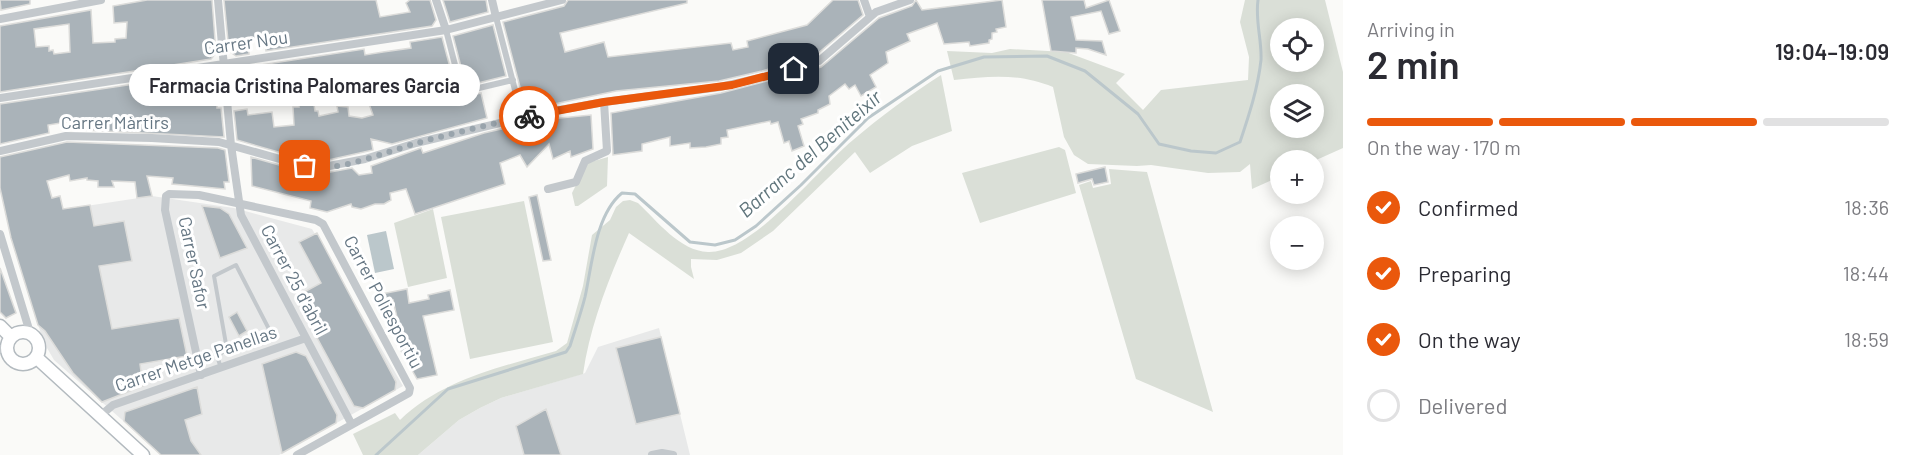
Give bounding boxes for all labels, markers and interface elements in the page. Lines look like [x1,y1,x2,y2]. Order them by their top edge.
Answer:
text: Arriving in [1367,17,1455,41]
map controls [1270,18,1324,270]
button: locate [1270,18,1324,72]
street label: Carrer Nou [203,25,289,59]
text: 19:04–19:09 [1775,38,1889,64]
text: 2 min [1367,40,1460,87]
pin [768,43,819,94]
icon: home [777,52,810,85]
callout: Farmacia Cristina Palomares Garcia [130,64,481,106]
text: Farmacia Cristina Palomares Garcia [149,73,460,97]
water label: Barranc del Beniteixir [733,84,886,222]
button: layers [1270,84,1324,138]
courier [499,86,559,146]
icon: bike [513,100,546,133]
street label: Carrer Màrtirs [61,111,169,133]
text: On the way · 170 m [1367,135,1521,159]
pin [279,140,330,191]
icon: bag [288,149,321,182]
button: + [1270,150,1324,204]
icon: check [1367,191,1400,224]
text: Confirmed [1418,194,1518,220]
text: 18:36 [1844,195,1889,219]
street label: Carrer Safor [174,214,216,312]
button: − [1270,216,1324,270]
street label: Carrer 25 d'abril [257,221,333,338]
street label: Carrer Poliesportiu [340,231,428,372]
icon: check [1367,257,1400,290]
text: Preparing [1418,260,1511,286]
text: 18:44 [1843,261,1889,285]
street label: Carrer Metge Panellas [112,320,279,396]
icon: check [1367,323,1400,356]
text: On the way [1418,326,1521,352]
text: 18:59 [1844,327,1889,351]
text: Delivered [1418,392,1507,418]

